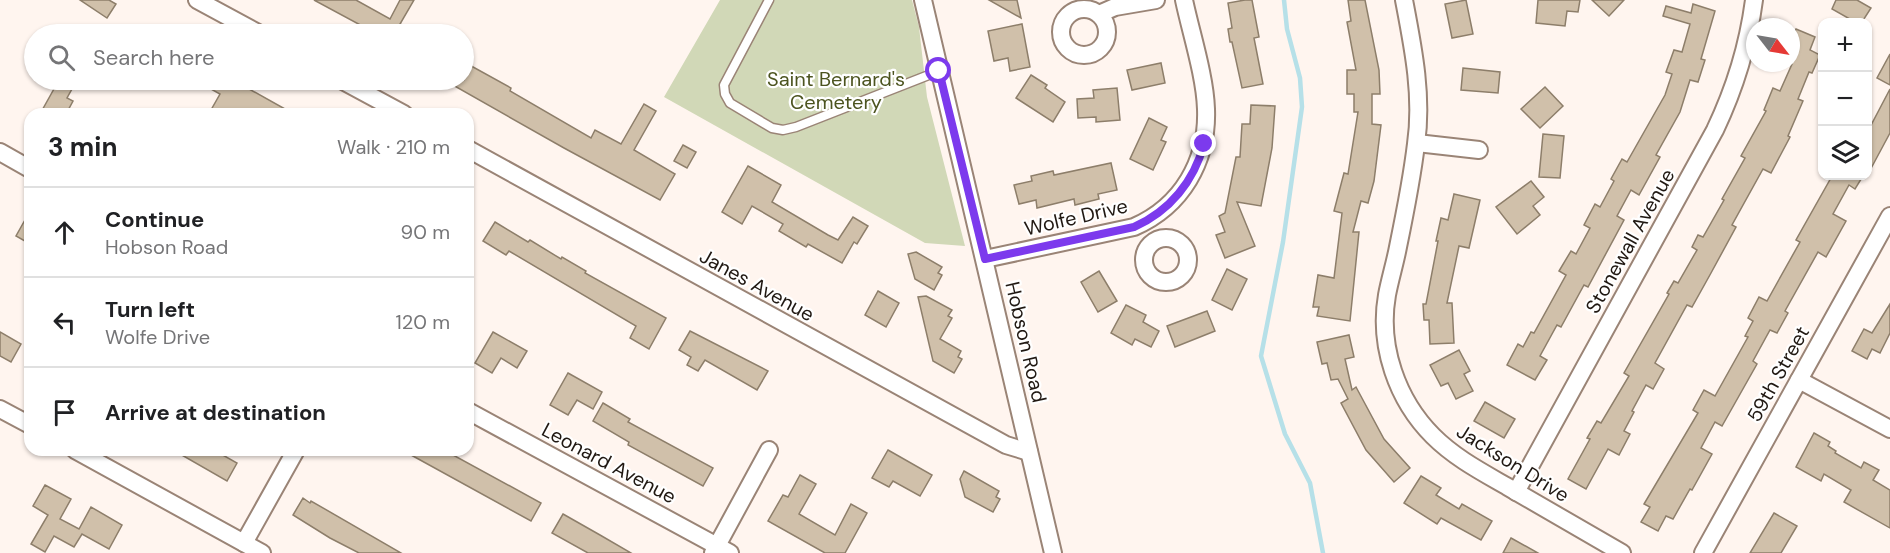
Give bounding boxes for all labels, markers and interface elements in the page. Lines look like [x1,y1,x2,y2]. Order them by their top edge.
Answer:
north arrow [1746,18,1800,72]
map controls [1818,18,1872,180]
button: + [1818,18,1872,72]
search box [24,24,474,90]
icon: search [45,41,78,74]
text: Search here [93,43,214,72]
route start [925,57,951,83]
park label: Saint Bernard's Cemetery [767,66,905,115]
button: − [1818,72,1872,126]
button: layers [1818,126,1872,180]
text: 3 min [48,130,117,164]
route end [1190,130,1216,156]
text: Walk · 210 m [337,134,450,160]
street label: Stonewall Avenue [1579,164,1681,318]
street label: Wolfe Drive [1022,193,1130,241]
text: Continue [105,205,204,234]
icon: ahead [48,216,81,249]
text: 90 m [401,219,450,245]
text: Hobson Road [105,234,228,260]
street label: Janes Avenue [695,243,819,327]
street label: Hobson Road [999,279,1053,405]
text: Turn left [105,295,195,324]
icon: left [48,306,81,339]
text: 120 m [396,309,450,335]
street label: 59th Street [1741,321,1815,426]
text: Wolfe Drive [105,324,210,350]
icon: arrive [48,396,81,429]
text: Arrive at destination [105,398,326,427]
street label: Leonard Avenue [537,417,681,509]
street label: Jackson Drive [1452,418,1574,508]

